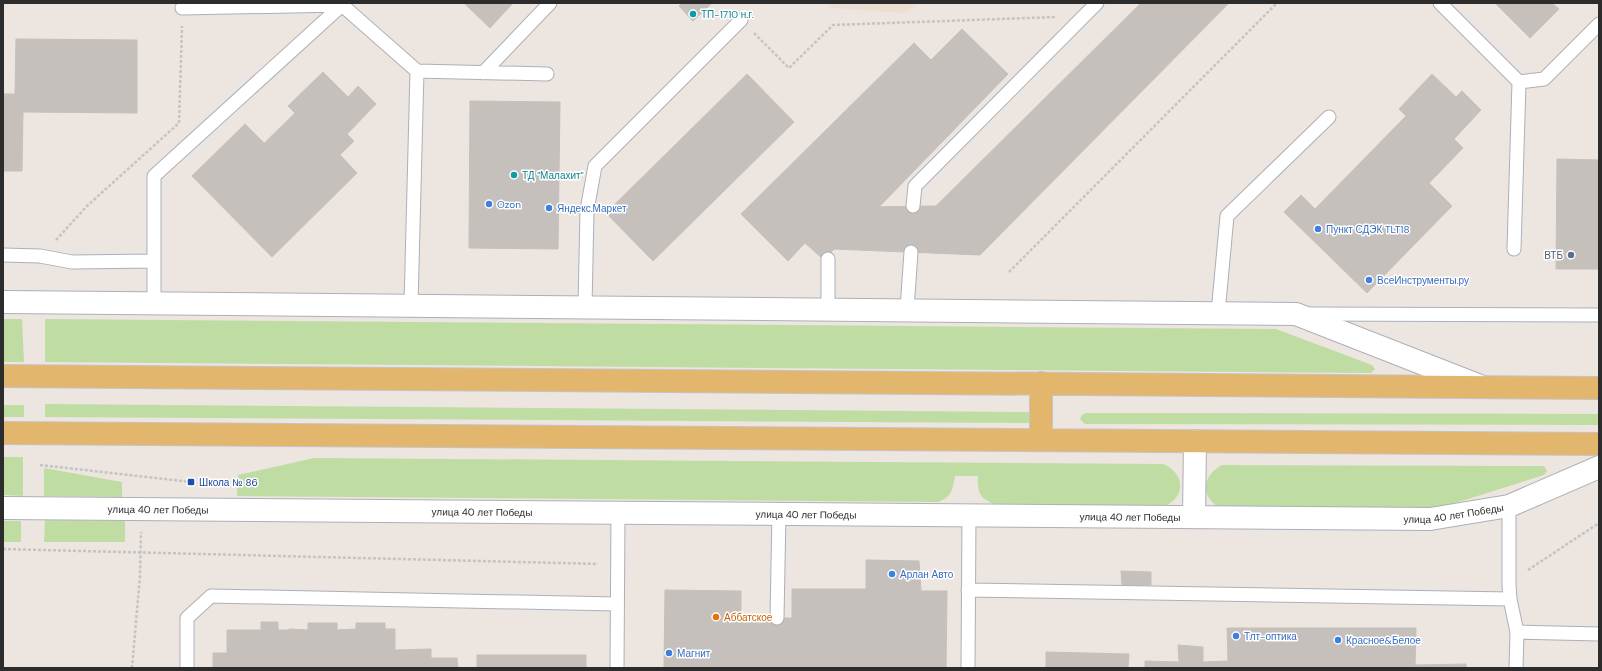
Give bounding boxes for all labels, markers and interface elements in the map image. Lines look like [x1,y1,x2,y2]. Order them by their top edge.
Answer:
place label: ТП-1710 н.г. [701,8,754,21]
marker: ТП-1710 н.г. [688,9,698,19]
place label: ТД "Малахит" [522,169,584,182]
marker: ТД "Малахит" [509,170,519,180]
place label: Ozon [497,198,521,211]
marker: Ozon [484,199,494,209]
place label: Яндекс.Маркет [557,202,627,215]
marker: Яндекс.Маркет [544,203,554,213]
place label: Пункт СДЭК TLT18 [1326,223,1409,236]
marker: Пункт СДЭК TLT18 [1313,224,1323,234]
place label: ВТБ [1544,249,1563,262]
marker: ВТБ [1566,250,1576,260]
place label: ВсеИнструменты.ру [1377,274,1469,287]
marker: ВсеИнструменты.ру [1364,275,1374,285]
place label: Школа № 86 [199,476,258,489]
marker: Школа № 86 [186,477,196,487]
street label: улица 40 лет Победы [1403,501,1504,526]
street label: улица 40 лет Победы [108,502,208,516]
street label: улица 40 лет Победы [431,505,532,519]
street label: улица 40 лет Победы [755,507,856,521]
street label: улица 40 лет Победы [1079,510,1180,524]
place label: Арлан Авто [900,568,954,581]
marker: Арлан Авто [887,569,897,579]
place label: Аббатское [724,611,773,624]
marker: Аббатское [711,612,721,622]
place label: Тлт-оптика [1244,630,1297,643]
marker: Тлт-оптика [1231,631,1241,641]
place label: Красное&Белое [1346,634,1421,647]
marker: Красное&Белое [1333,635,1343,645]
place label: Магнит [677,647,711,660]
marker: Магнит [664,648,674,658]

